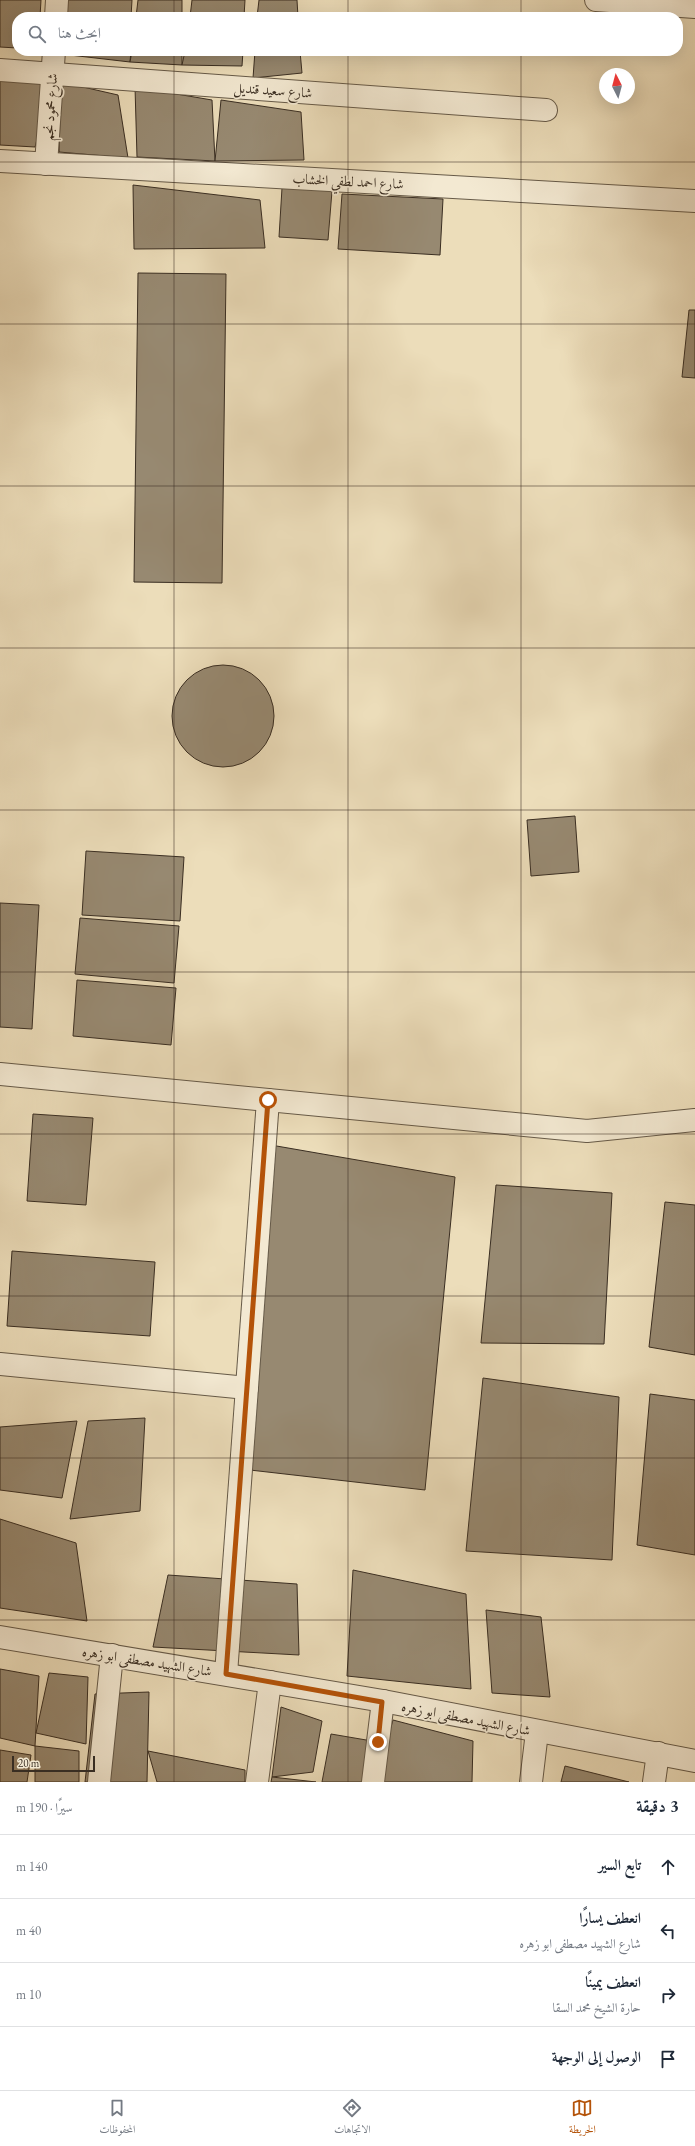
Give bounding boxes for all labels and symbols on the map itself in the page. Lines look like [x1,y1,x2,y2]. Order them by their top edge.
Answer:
north arrow [599,68,635,104]
street label: شارع محمود نجم [39,73,66,142]
street label: شارع سعيد قنديل [233,78,313,105]
street label: شارع احمد لطفي الخشاب [292,169,404,198]
route start [259,1091,277,1109]
street label: شارع الشهيد مصطفى ابو زهره [80,1642,213,1683]
street label: شارع الشهيد مصطفى ابو زهره [399,1697,532,1742]
route end [369,1733,387,1751]
scale bar [12,1754,95,1773]

